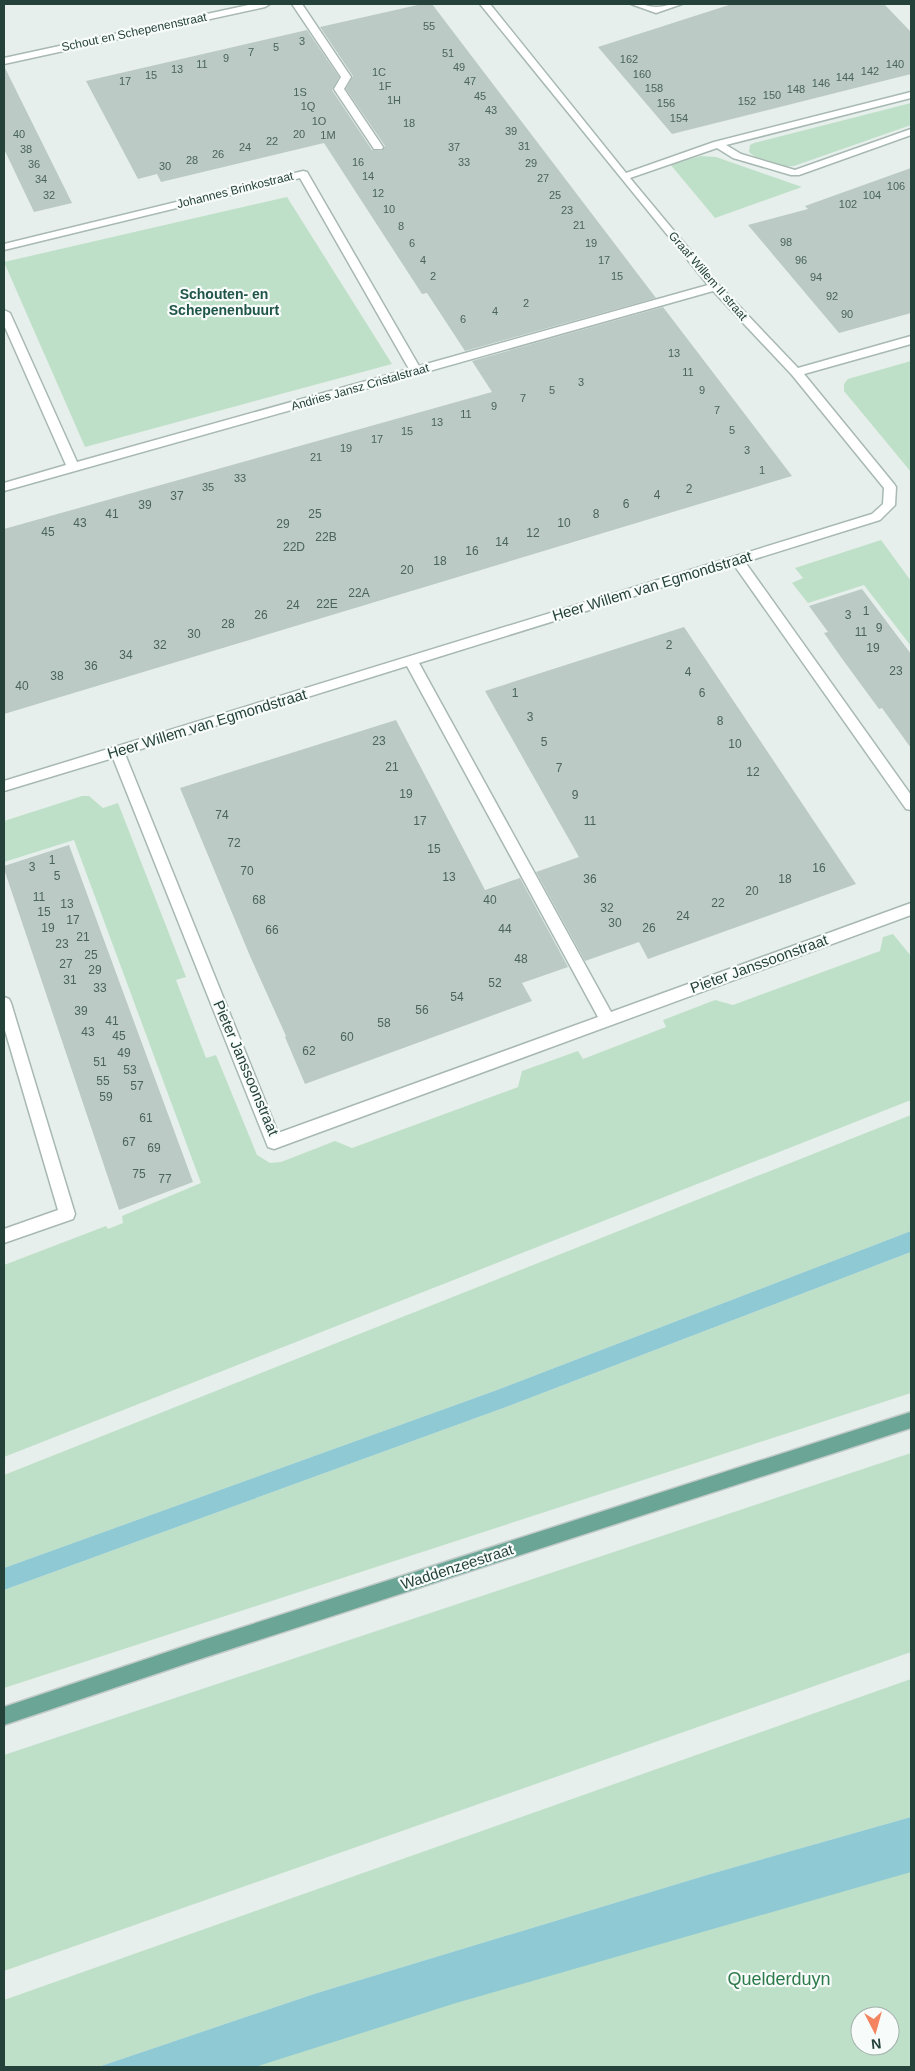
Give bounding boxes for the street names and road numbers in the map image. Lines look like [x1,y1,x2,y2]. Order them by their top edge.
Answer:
street label: Schout en Schepenenstraat [60,10,209,54]
street label: Johannes Brinkostraat [175,169,295,211]
street label: Graaf Willem II straat [666,229,751,324]
street label: Andries Jansz Cristalstraat [289,360,431,413]
street label: Heer Willem van Egmondstraat [550,547,754,624]
street label: Heer Willem van Egmondstraat [105,685,309,762]
street label: Pieter Janssoonstraat [688,930,831,996]
street label: Pieter Janssoonstraat [210,998,283,1139]
street label: Waddenzeestraat [399,1540,516,1593]

